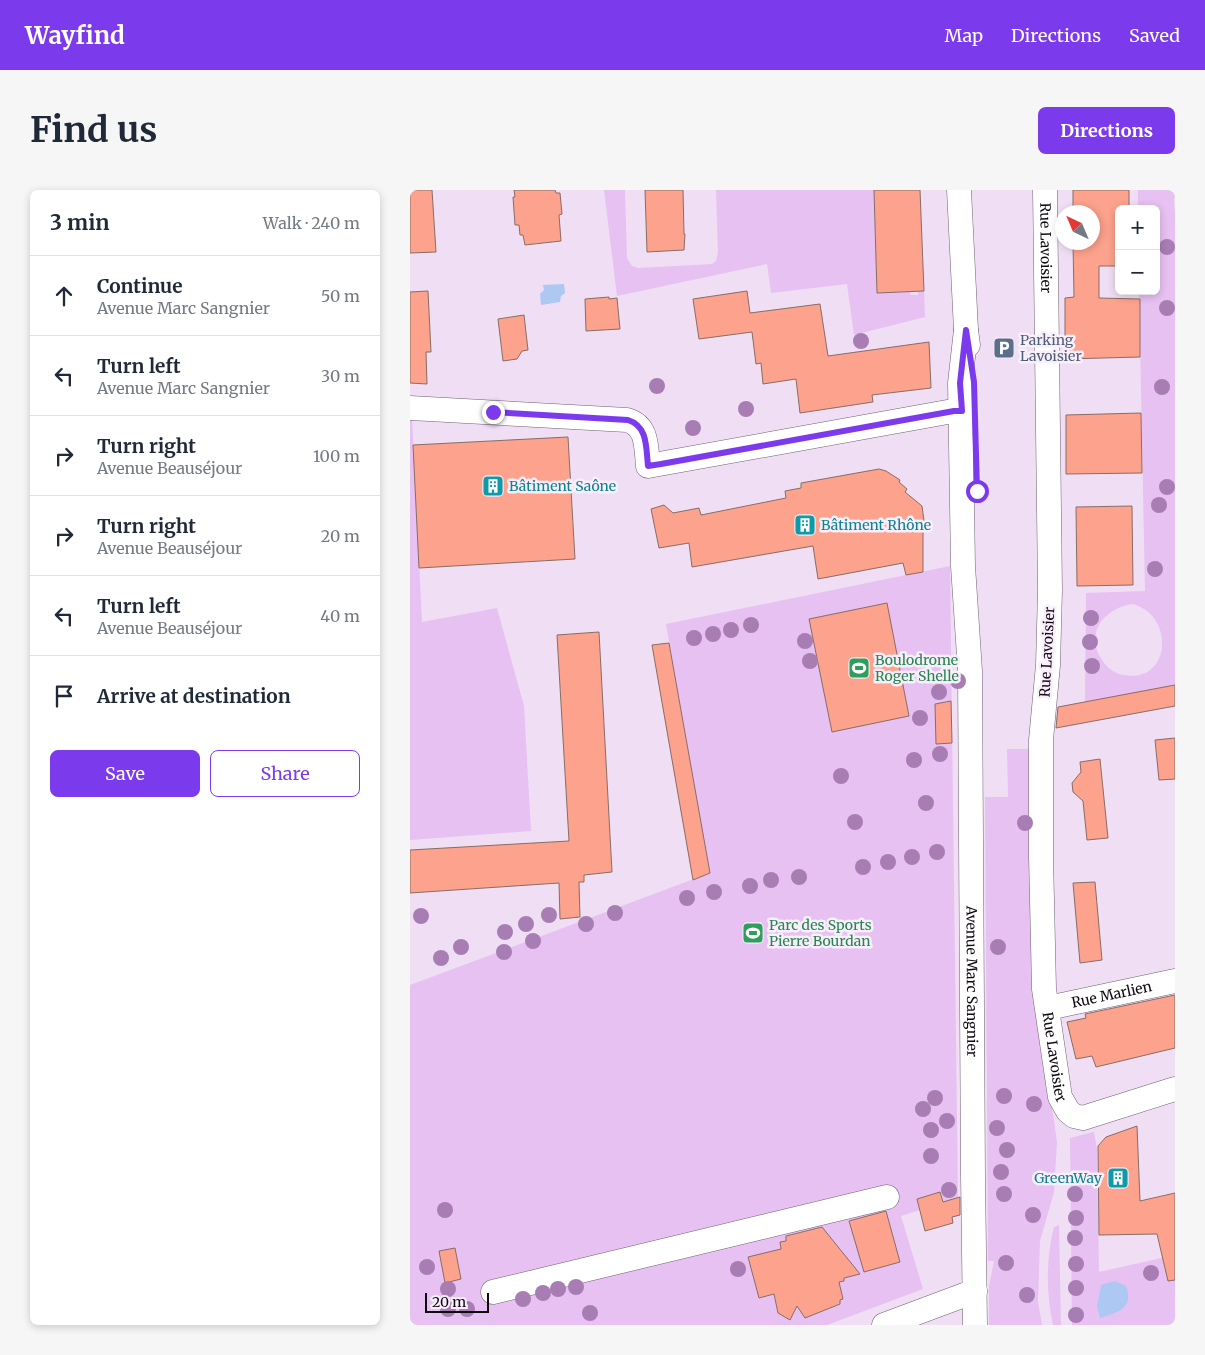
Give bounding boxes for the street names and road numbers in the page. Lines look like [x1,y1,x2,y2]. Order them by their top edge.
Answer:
street label: Rue Lavoisier [1036,203,1055,293]
street label: Rue Lavoisier [1036,606,1058,698]
street label: Avenue Marc Sangnier [962,905,981,1057]
street label: Rue Marlien [1070,977,1153,1012]
street label: Rue Lavoisier [1039,1011,1070,1106]

